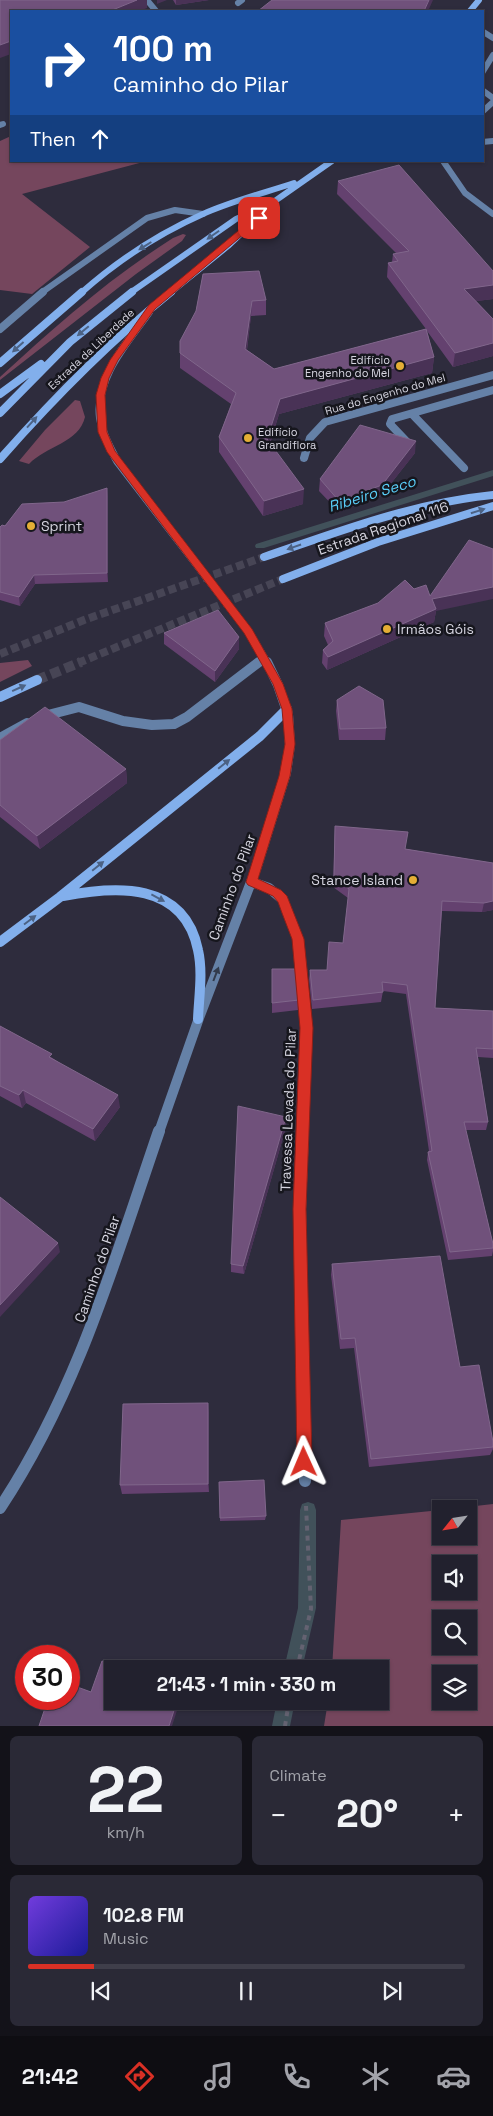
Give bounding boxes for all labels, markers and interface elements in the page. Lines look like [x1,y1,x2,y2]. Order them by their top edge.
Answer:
text: 100 m [113,27,213,71]
icon: right [30,30,95,95]
text: Caminho do Pilar [113,70,289,98]
icon: ahead [86,125,114,153]
text: Then [30,127,76,152]
pin [238,197,280,239]
icon: arrive [245,204,273,232]
one-way arrow [207,230,220,240]
one-way arrow [139,242,152,251]
street label: Estrada da Liberdade [45,305,137,393]
one-way arrow [77,326,90,337]
one-way arrow [13,341,25,353]
place label: Edifício Engenho do Mel [305,353,390,380]
marker: Edifício Engenho do Mel [394,360,406,372]
street label: Rua do Engenho do Mel [323,370,447,418]
one-way arrow [26,416,37,428]
place label: Edifício Grandiflora [258,425,317,452]
marker: Edifício Grandiflora [242,432,254,444]
water label: Ribeiro Seco [326,471,418,516]
street label: Estrada Regional 116 [315,497,451,559]
one-way arrow [470,507,485,514]
place label: Sprint [41,517,82,535]
marker: Sprint [25,520,37,532]
one-way arrow [286,543,301,551]
place label: Irmãos Góis [397,620,474,638]
marker: Irmãos Góis [381,623,393,635]
one-way arrow [12,684,26,692]
one-way arrow [217,759,230,770]
street label: Caminho do Pilar [204,831,260,943]
one-way arrow [91,861,104,872]
place label: Stance Island [311,871,403,889]
marker: Stance Island [407,874,419,886]
one-way arrow [151,894,166,902]
one-way arrow [23,914,36,925]
one-way arrow [212,966,220,981]
street label: Travessa Levada do Pilar [276,1028,300,1192]
street label: Caminho do Pilar [70,1213,124,1325]
position arrow [277,1435,329,1487]
north arrow [432,1500,478,1545]
map controls [432,1500,477,1710]
button: sound [432,1555,477,1600]
button: search [432,1610,477,1655]
speed limit sign: 30 [15,1645,80,1710]
button: layers [432,1665,477,1710]
text: 21:43 · 1 min · 330 m [157,1672,336,1697]
text: 22 [87,1748,164,1831]
text: Climate [270,1765,327,1786]
text: 20° [336,1790,398,1838]
text: − [270,1797,287,1833]
text: + [448,1797,465,1833]
text: km/h [107,1822,145,1843]
text: 102.8 FM [103,1903,184,1928]
text: Music [103,1928,149,1949]
icon: previous [87,1977,115,2005]
icon: pause [232,1977,260,2005]
icon: next [378,1977,406,2005]
icon: directions [122,2059,157,2094]
icon: music [201,2059,236,2094]
icon: phone [279,2059,314,2094]
icon: climate [358,2059,393,2094]
icon: car [436,2059,471,2094]
text: 21:42 [22,2062,78,2090]

